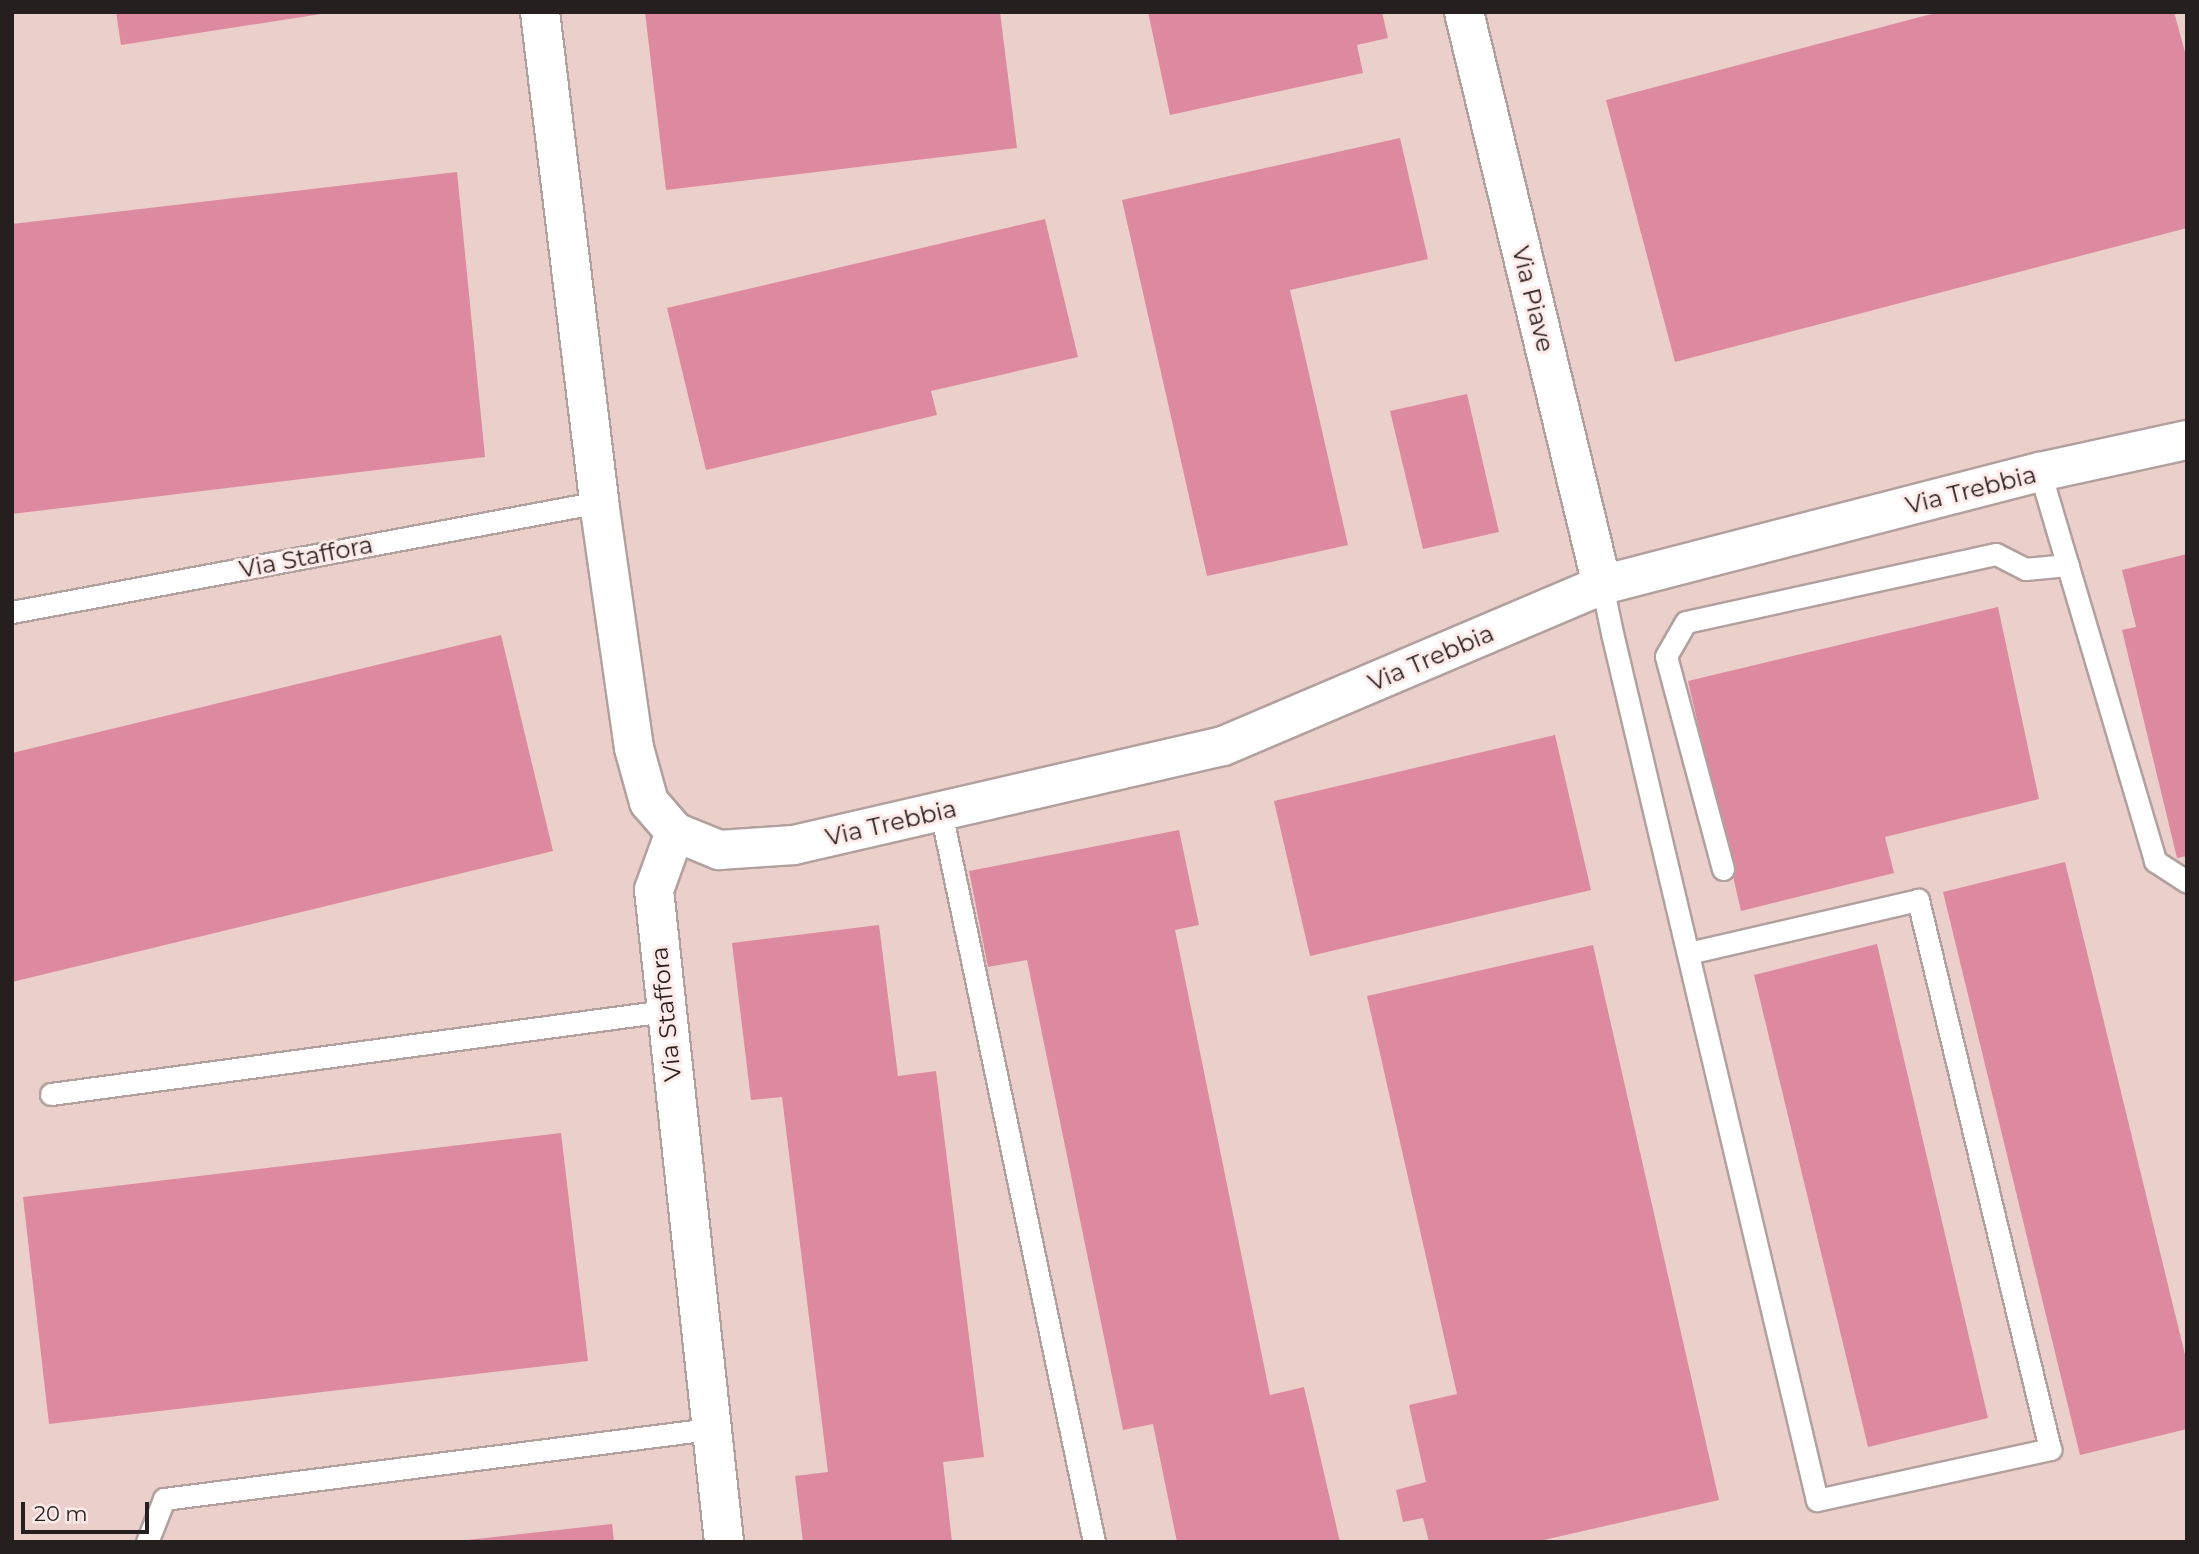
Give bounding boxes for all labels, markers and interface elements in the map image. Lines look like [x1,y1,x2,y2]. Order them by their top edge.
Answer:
street label: Via Piave [1506,243,1560,355]
street label: Via Trebbia [1903,460,2039,520]
street label: Via Staffora [237,530,375,584]
street label: Via Trebbia [1364,619,1498,697]
street label: Via Trebbia [823,794,959,852]
street label: Via Staffora [645,945,687,1083]
scale bar [24,1488,152,1532]
text: 20 m [34,1501,88,1526]

